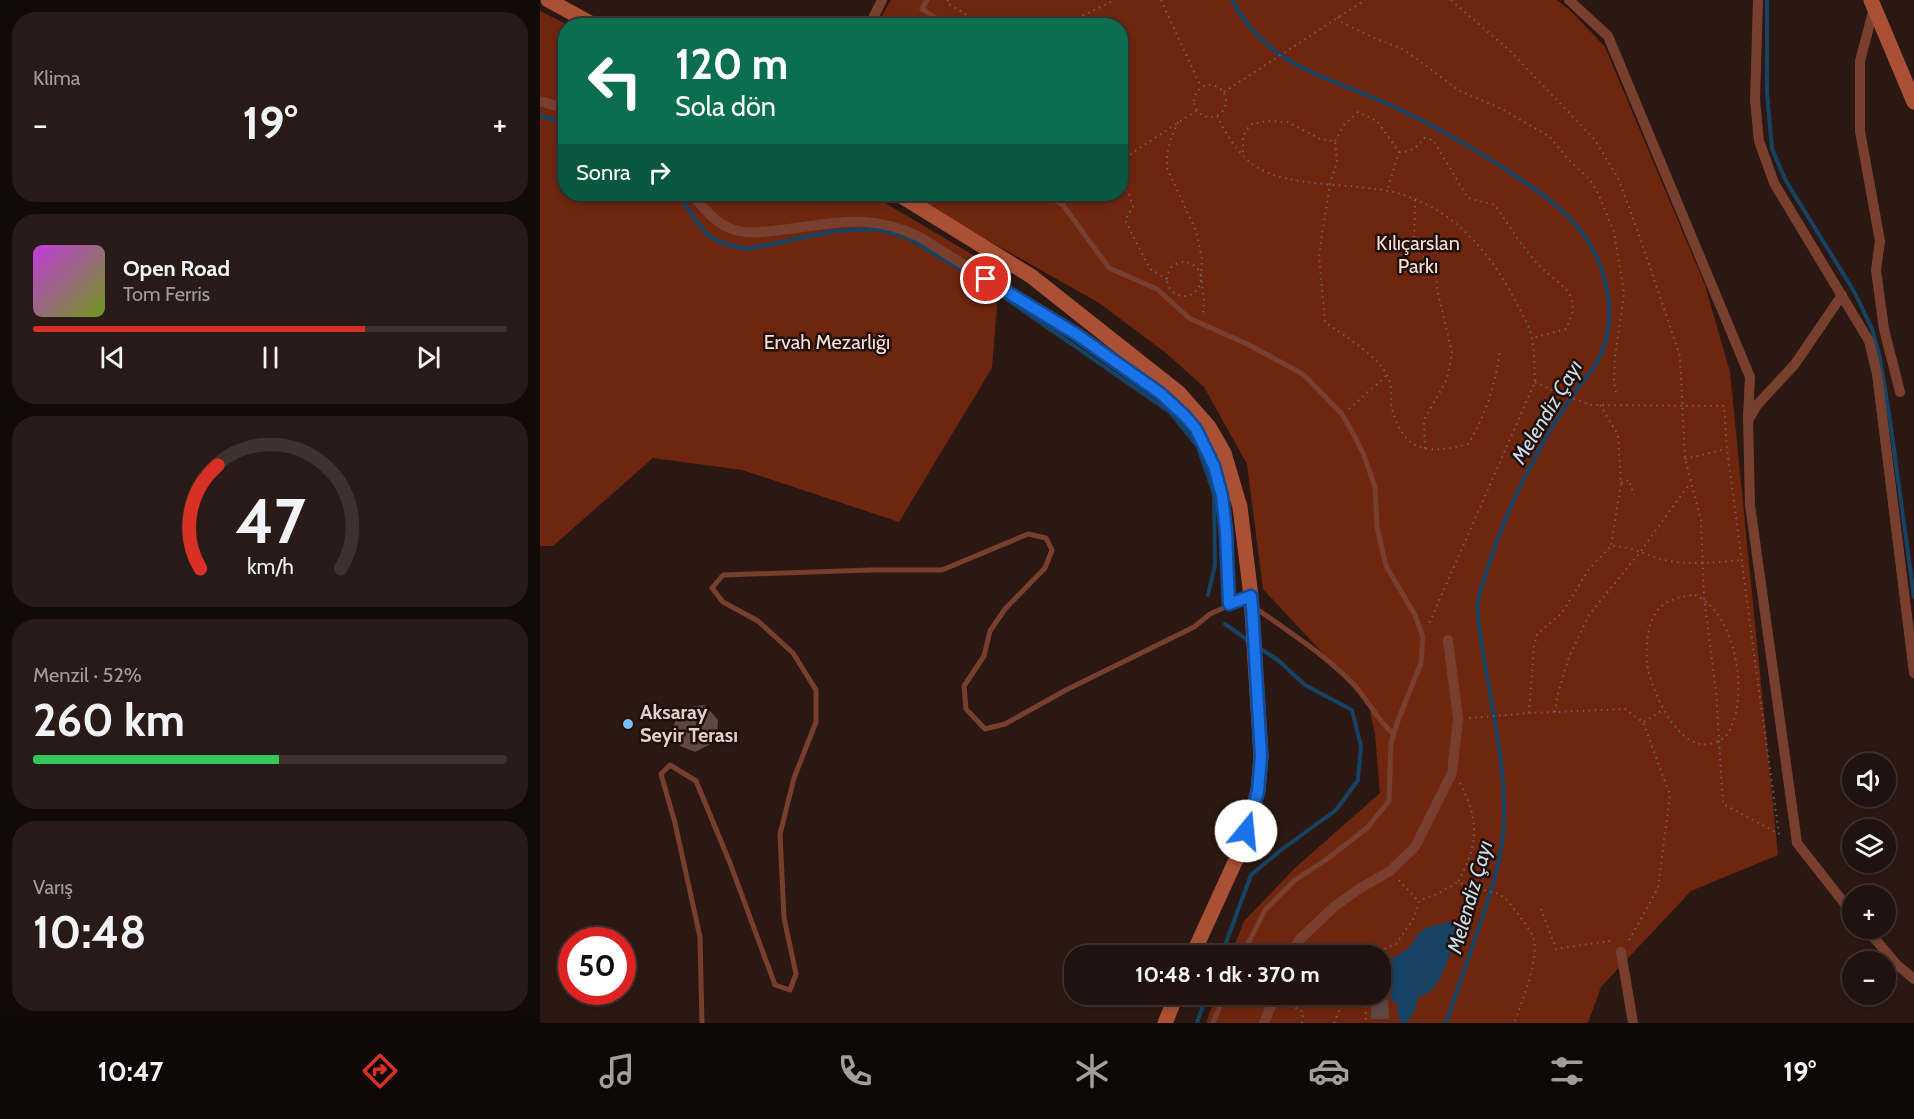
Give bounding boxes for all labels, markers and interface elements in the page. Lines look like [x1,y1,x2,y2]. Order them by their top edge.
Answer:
text: 120 m [675,38,788,90]
icon: left [576,42,654,120]
text: Klima [33,66,80,90]
text: Sola dön [675,90,776,123]
text: 19° [243,96,297,150]
text: − [33,104,48,144]
text: + [492,104,507,144]
icon: right [643,156,676,189]
text: Sonra [576,159,631,186]
park label: Kılıçarslan Parkı [1376,231,1460,278]
pin [960,253,1011,304]
text: Open Road [123,255,230,282]
icon: arrive [969,262,1002,295]
text: Tom Ferris [123,282,210,306]
park label: Ervah Mezarlığı [764,330,890,354]
icon: previous [96,341,129,374]
icon: pause [254,341,287,374]
icon: next [412,341,445,374]
water label: Melendiz Çayı [1505,355,1587,469]
text: 47 [235,483,305,559]
text: km/h [247,553,293,579]
text: Menzil · 52% [33,663,142,687]
text: 260 km [33,693,185,747]
place label: Aksaray Seyir Terası [640,700,738,747]
marker: Aksaray Seyir Terası [621,717,635,731]
map controls [1842,753,1896,1005]
button: sound [1842,753,1896,807]
position arrow [1214,799,1278,863]
button: layers [1842,819,1896,873]
water label: Melendiz Çayı [1441,838,1498,957]
text: Varış [33,875,73,899]
button: + [1842,885,1896,939]
text: 10:48 [33,905,147,959]
speed limit sign: 50 [558,927,636,1005]
button: − [1842,951,1896,1005]
text: 10:48 · 1 dk · 370 m [1135,961,1320,988]
icon: directions [359,1050,401,1092]
icon: music [596,1050,638,1092]
icon: phone [834,1050,876,1092]
icon: climate [1071,1050,1113,1092]
icon: car [1308,1050,1350,1092]
icon: filters [1546,1050,1588,1092]
text: 10:47 [98,1055,163,1088]
text: 19° [1783,1055,1816,1088]

